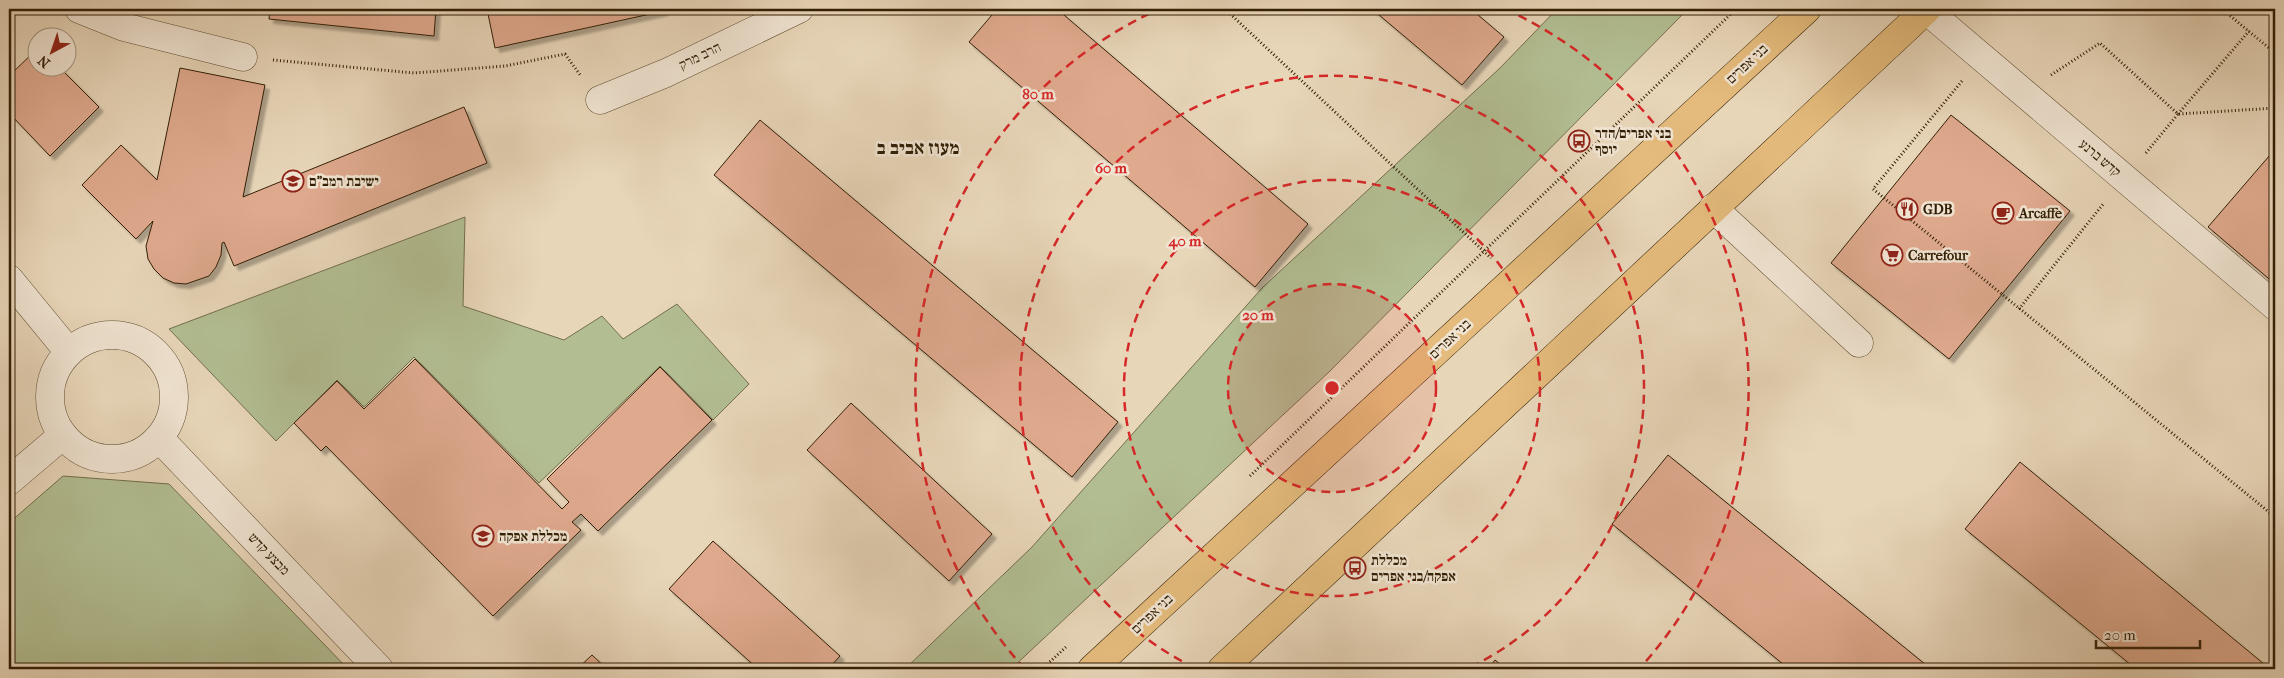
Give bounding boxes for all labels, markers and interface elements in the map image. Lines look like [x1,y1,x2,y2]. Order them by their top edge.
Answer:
north arrow [28,28,78,78]
street label: הרב מרק [676,38,724,74]
street label: בני אפרים [1723,40,1772,88]
text: N [34,51,53,72]
text: 80 m [1022,85,1054,103]
place label: בני אפרים/הדר יוסף [1595,125,1671,158]
bus stop icon: בני אפרים/הדר יוסף [1567,129,1591,153]
street label: קדש ברנע [2076,136,2124,180]
district label: מעוז אביב ב [876,137,960,159]
text: 60 m [1095,159,1128,177]
school or university icon: ישיבת רמב"ם [281,169,305,193]
place label: ישיבת רמב"ם [309,173,379,190]
restaurant icon: GDB [1895,197,1919,221]
place label: GDB [1923,201,1953,218]
cafe icon: Arcaffe [1991,201,2015,225]
place label: Arcaffe [2018,205,2062,222]
text: 40 m [1168,232,1202,250]
supermarket icon: Carrefour [1880,243,1904,267]
place label: Carrefour [1908,247,1969,264]
text: 20 m [1242,306,1274,324]
street label: בני אפרים [1426,315,1475,363]
centre of rings [1323,379,1341,397]
school or university icon: מכללת אפקה [471,524,495,548]
place label: מכללת אפקה [499,528,567,545]
street label: מבצע קדש [245,529,293,579]
place label: מכללת אפקה/בני אפרים [1371,552,1456,585]
bus stop icon: מכללת אפקה/בני אפרים [1343,556,1367,580]
street label: בני אפרים [1128,590,1177,638]
scale bar [2096,618,2200,650]
text: 20 m [2104,626,2136,644]

